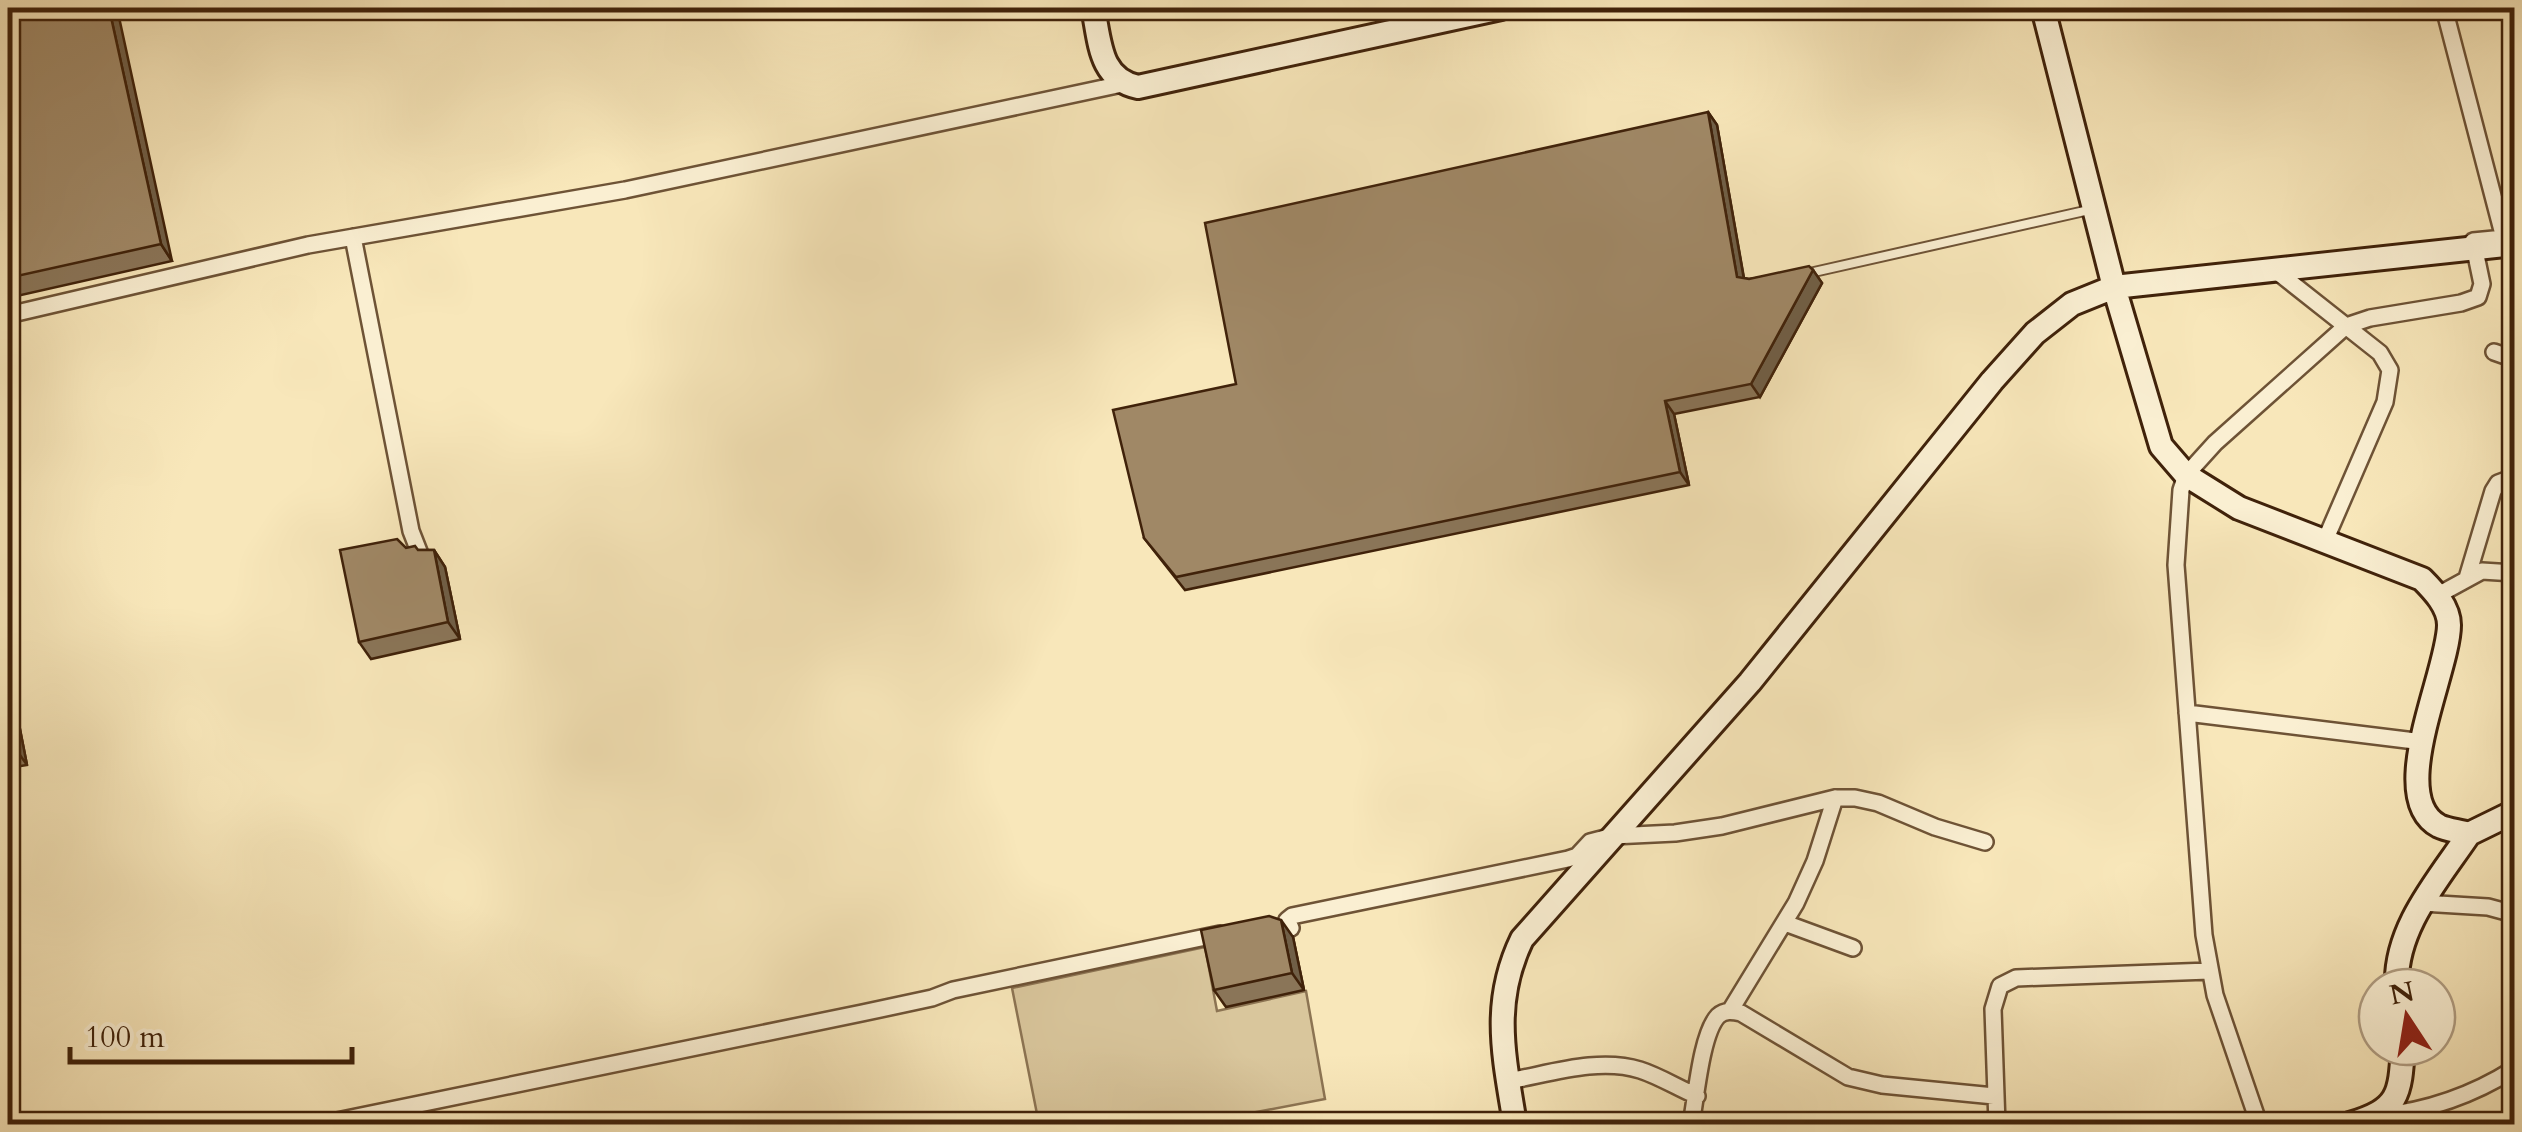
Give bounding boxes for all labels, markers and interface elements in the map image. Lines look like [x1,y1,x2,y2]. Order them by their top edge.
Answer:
north arrow [2357,967,2457,1067]
text: N [2386,972,2418,1015]
scale bar [70,1002,352,1064]
text: 100 m [85,1017,165,1058]

